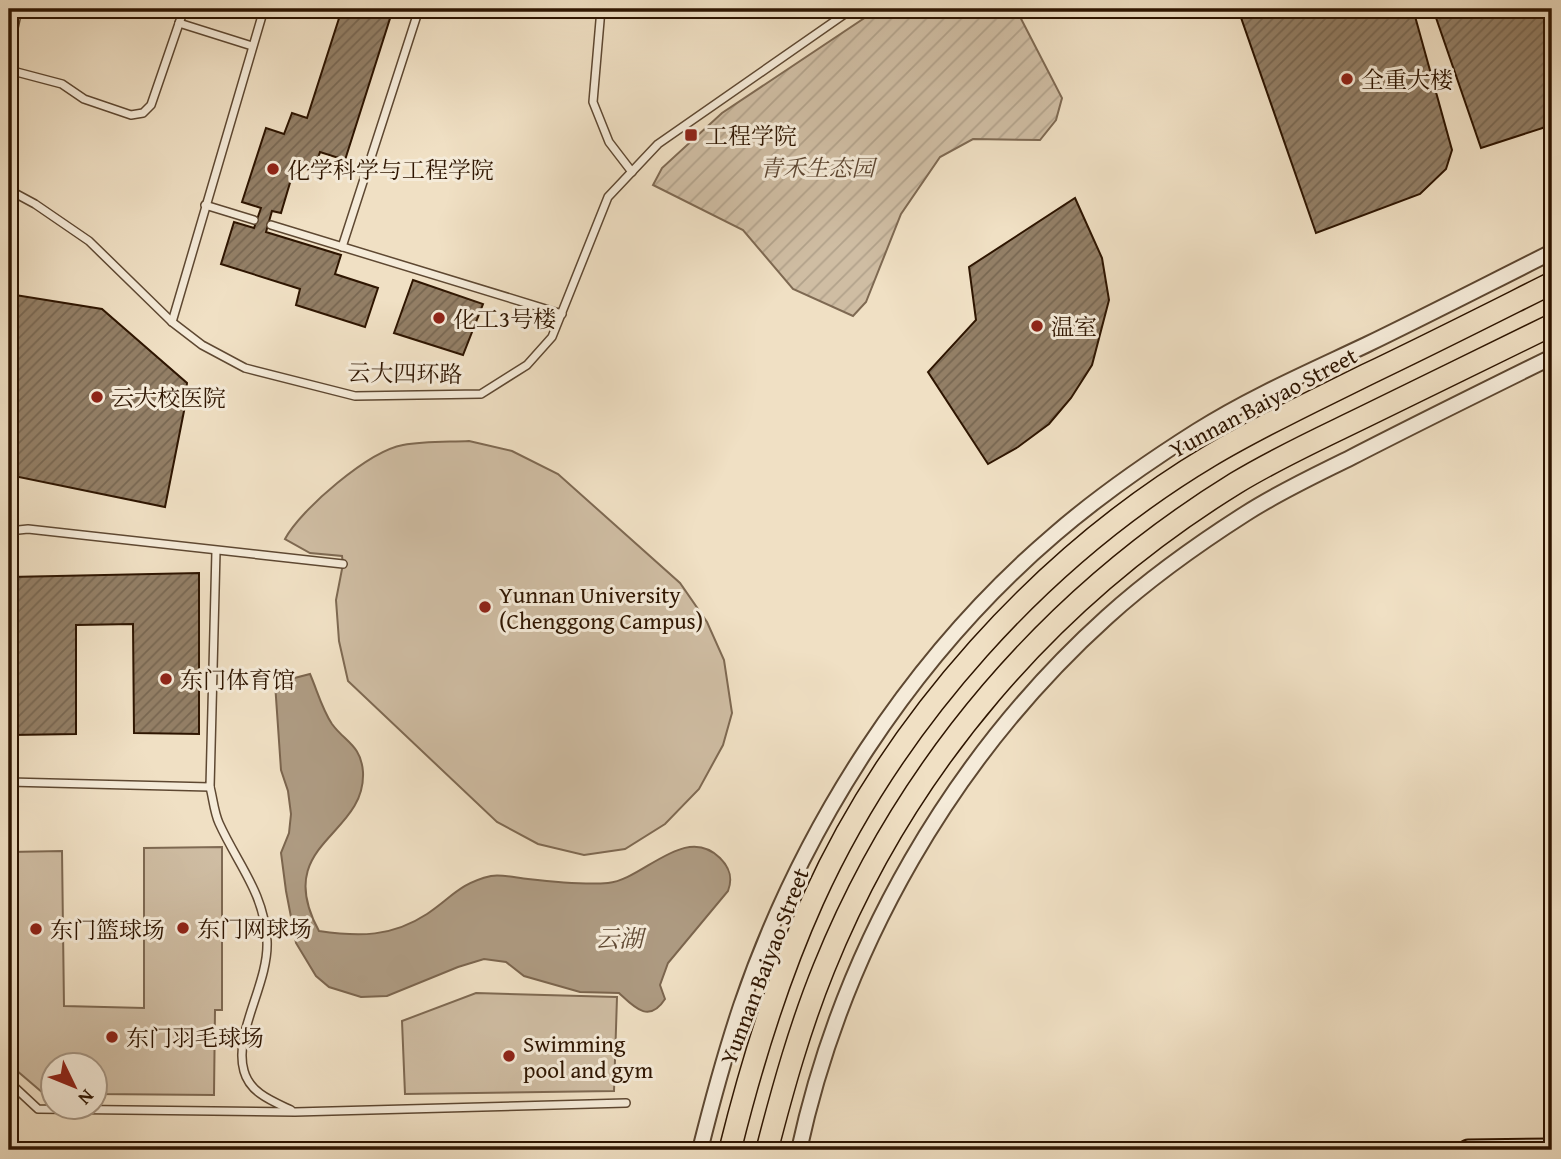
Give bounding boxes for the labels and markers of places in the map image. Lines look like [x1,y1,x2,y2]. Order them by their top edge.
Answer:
place label: 全重大楼 [1361,63,1453,96]
marker: 全重大楼 [1339,71,1355,87]
place label: 工程学院 [705,119,797,152]
marker: 工程学院 [683,127,699,143]
place label: 化学科学与工程学院 [287,153,494,186]
marker: 化学科学与工程学院 [265,161,281,177]
place label: 化工3号楼 [453,302,556,335]
marker: 化工3号楼 [431,310,447,326]
place label: 温室 [1051,310,1097,343]
marker: 温室 [1029,318,1045,334]
place label: 云大校医院 [111,381,226,414]
marker: 云大校医院 [89,389,105,405]
place label: Yunnan University (Chenggong Campus) [499,578,703,637]
marker: Yunnan University (Chenggong Campus) [477,599,493,615]
place label: 东门体育馆 [180,663,295,696]
marker: 东门体育馆 [158,671,174,687]
place label: 东门网球场 [197,912,312,945]
place label: 东门篮球场 [50,913,165,946]
marker: 东门网球场 [175,920,191,936]
marker: 东门篮球场 [28,921,44,937]
place label: 东门羽毛球场 [126,1021,264,1054]
place label: Swimming pool and gym [523,1027,653,1086]
marker: 东门羽毛球场 [104,1029,120,1045]
marker: Swimming pool and gym [501,1048,517,1064]

